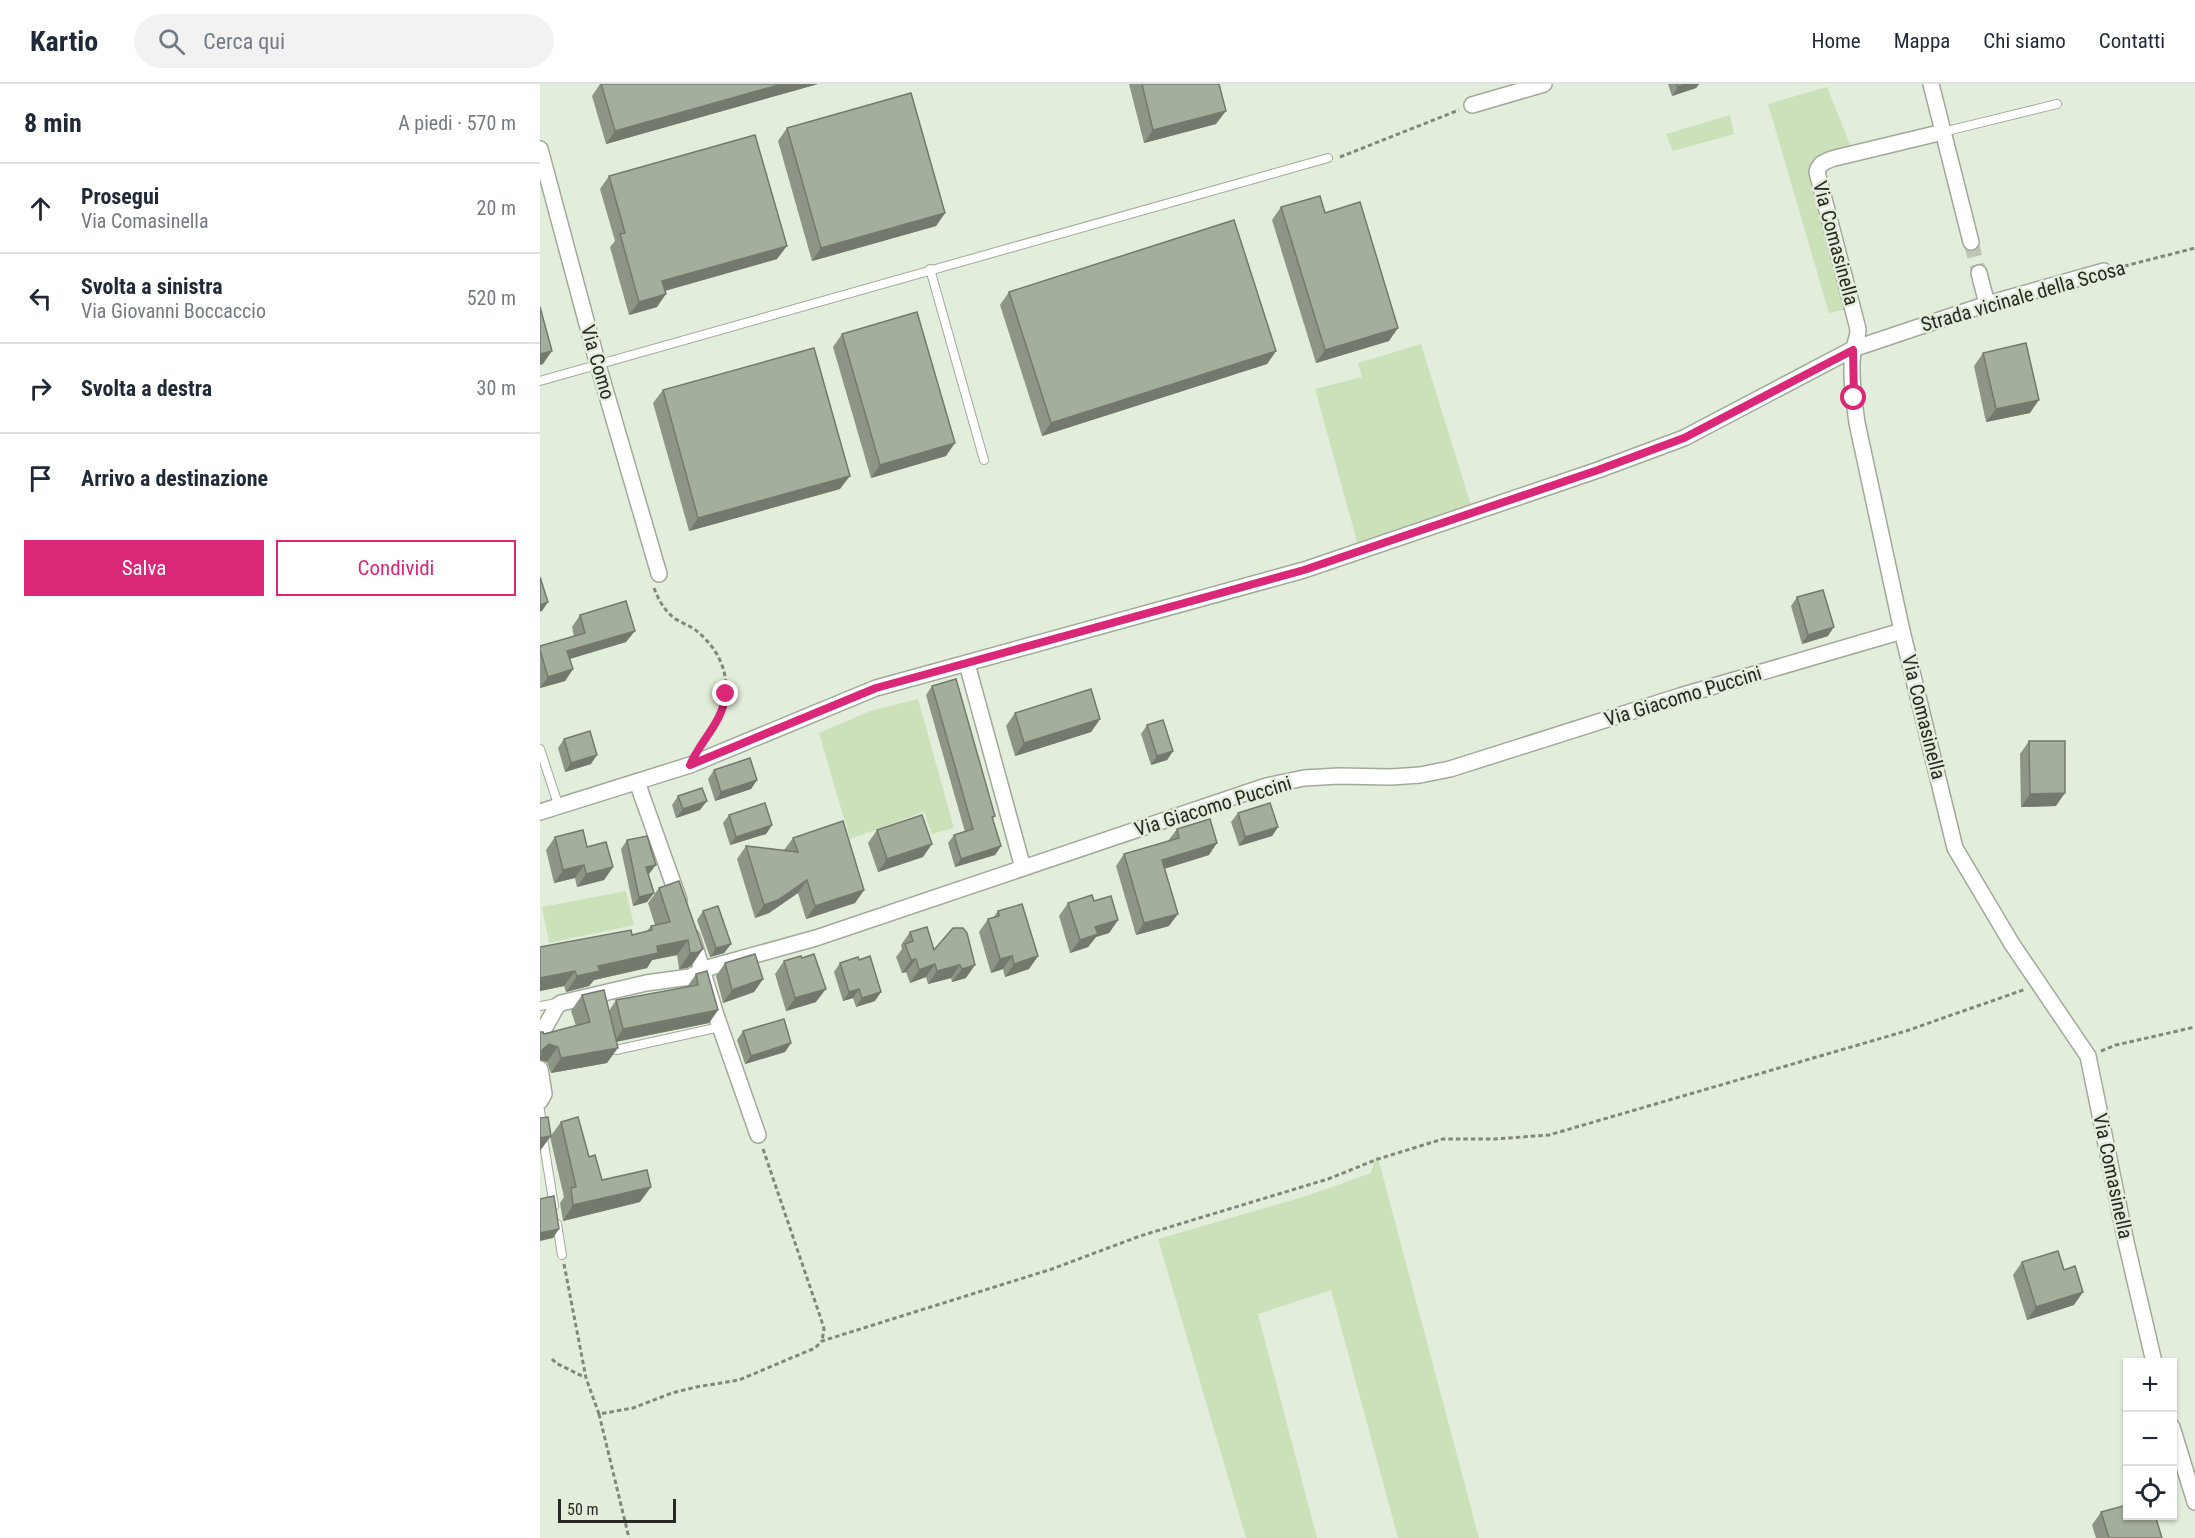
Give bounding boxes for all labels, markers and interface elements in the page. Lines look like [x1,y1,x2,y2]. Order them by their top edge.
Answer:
search box [134,14,554,68]
text: Kartio [30,25,98,58]
icon: search [155,25,188,58]
text: Cerca qui [203,29,285,54]
text: Home [1811,29,1861,53]
text: Mappa [1894,29,1950,53]
text: Chi siamo [1983,29,2066,53]
text: Contatti [2099,29,2165,53]
text: 8 min [24,108,82,138]
text: A piedi · 570 m [398,111,516,135]
street label: Via Comasinella [1808,178,1864,308]
text: Prosegui [81,184,159,209]
icon: ahead [24,192,57,225]
text: 20 m [477,196,516,220]
text: Via Comasinella [81,209,209,233]
street label: Strada vicinale della Scosa [1918,255,2128,337]
text: Svolta a sinistra [81,274,223,299]
icon: left [24,282,57,315]
text: 520 m [467,286,516,310]
text: Via Giovanni Boccaccio [81,299,266,323]
street label: Via Como [576,322,620,402]
icon: right [24,372,57,405]
text: Svolta a destra [81,376,212,401]
text: 30 m [477,376,516,400]
route start [1840,384,1866,410]
icon: arrive [24,462,57,495]
text: Arrivo a destinazione [81,466,268,491]
button: Salva [24,540,264,596]
button: Condividi [276,540,516,596]
street label: Via Comasinella [1897,652,1951,782]
street label: Via Giacomo Puccini [1602,661,1764,731]
route end [712,680,738,706]
street label: Via Giacomo Puccini [1132,771,1294,841]
street label: Via Comasinella [2088,1111,2138,1241]
map controls [2123,1358,2177,1520]
button: + [2123,1358,2177,1412]
button: − [2123,1412,2177,1466]
button: locate [2123,1466,2177,1520]
scale bar [558,1496,676,1524]
text: 50 m [567,1500,599,1519]

